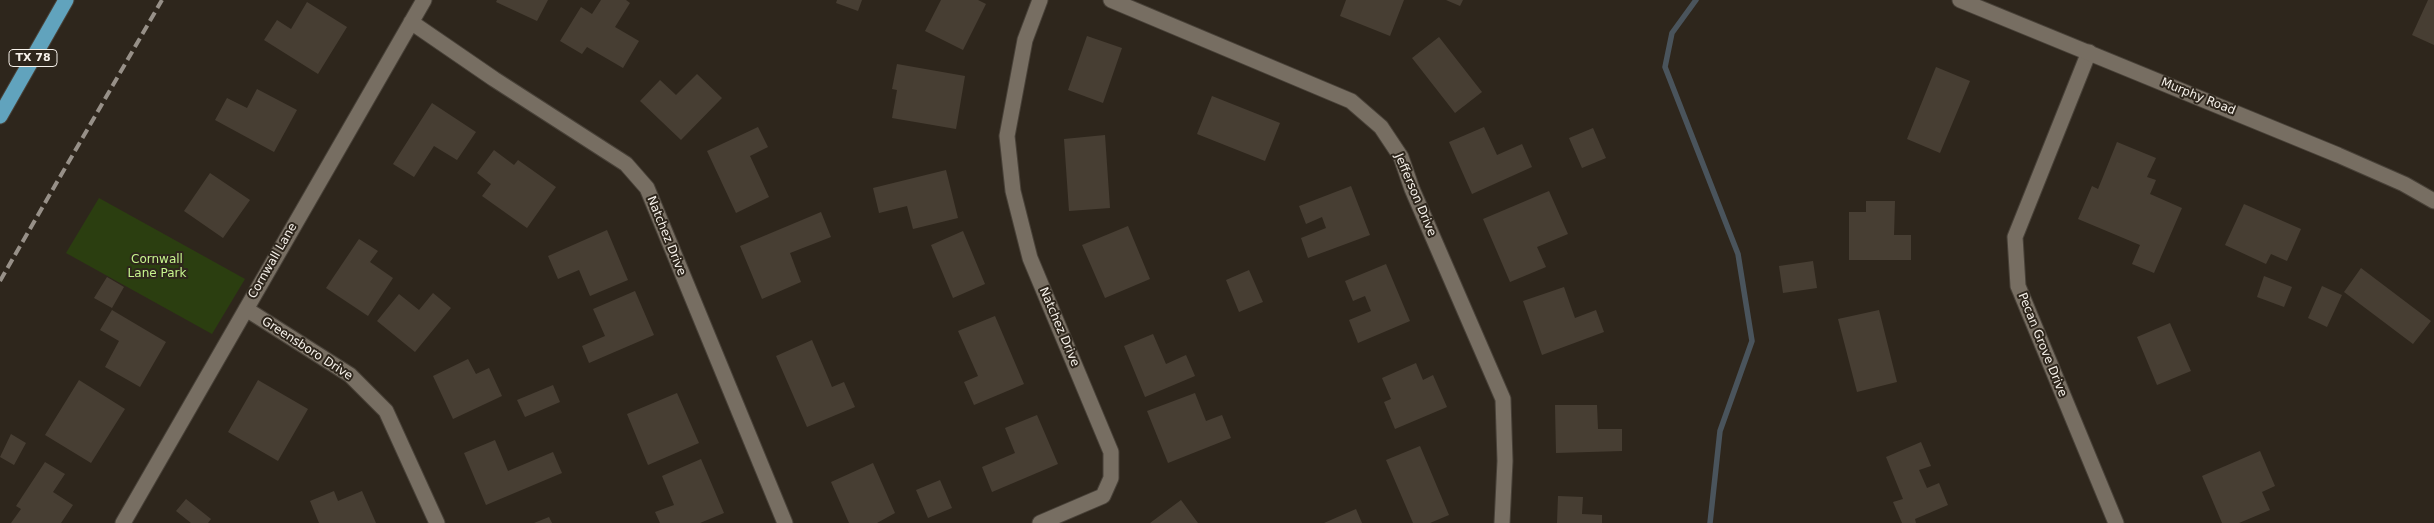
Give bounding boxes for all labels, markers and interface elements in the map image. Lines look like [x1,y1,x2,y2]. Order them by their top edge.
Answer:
road number: TX 78 [9,49,57,66]
street label: Murphy Road [2159,76,2237,118]
street label: Jefferson Drive [1391,151,1439,239]
street label: Natchez Drive [643,194,689,278]
street label: Cornwall Lane [246,221,300,301]
park label: Cornwall Lane Park [128,253,186,281]
street label: Natchez Drive [1036,285,1082,369]
street label: Pecan Grove Drive [2015,291,2069,399]
street label: Greensboro Drive [259,314,355,384]

